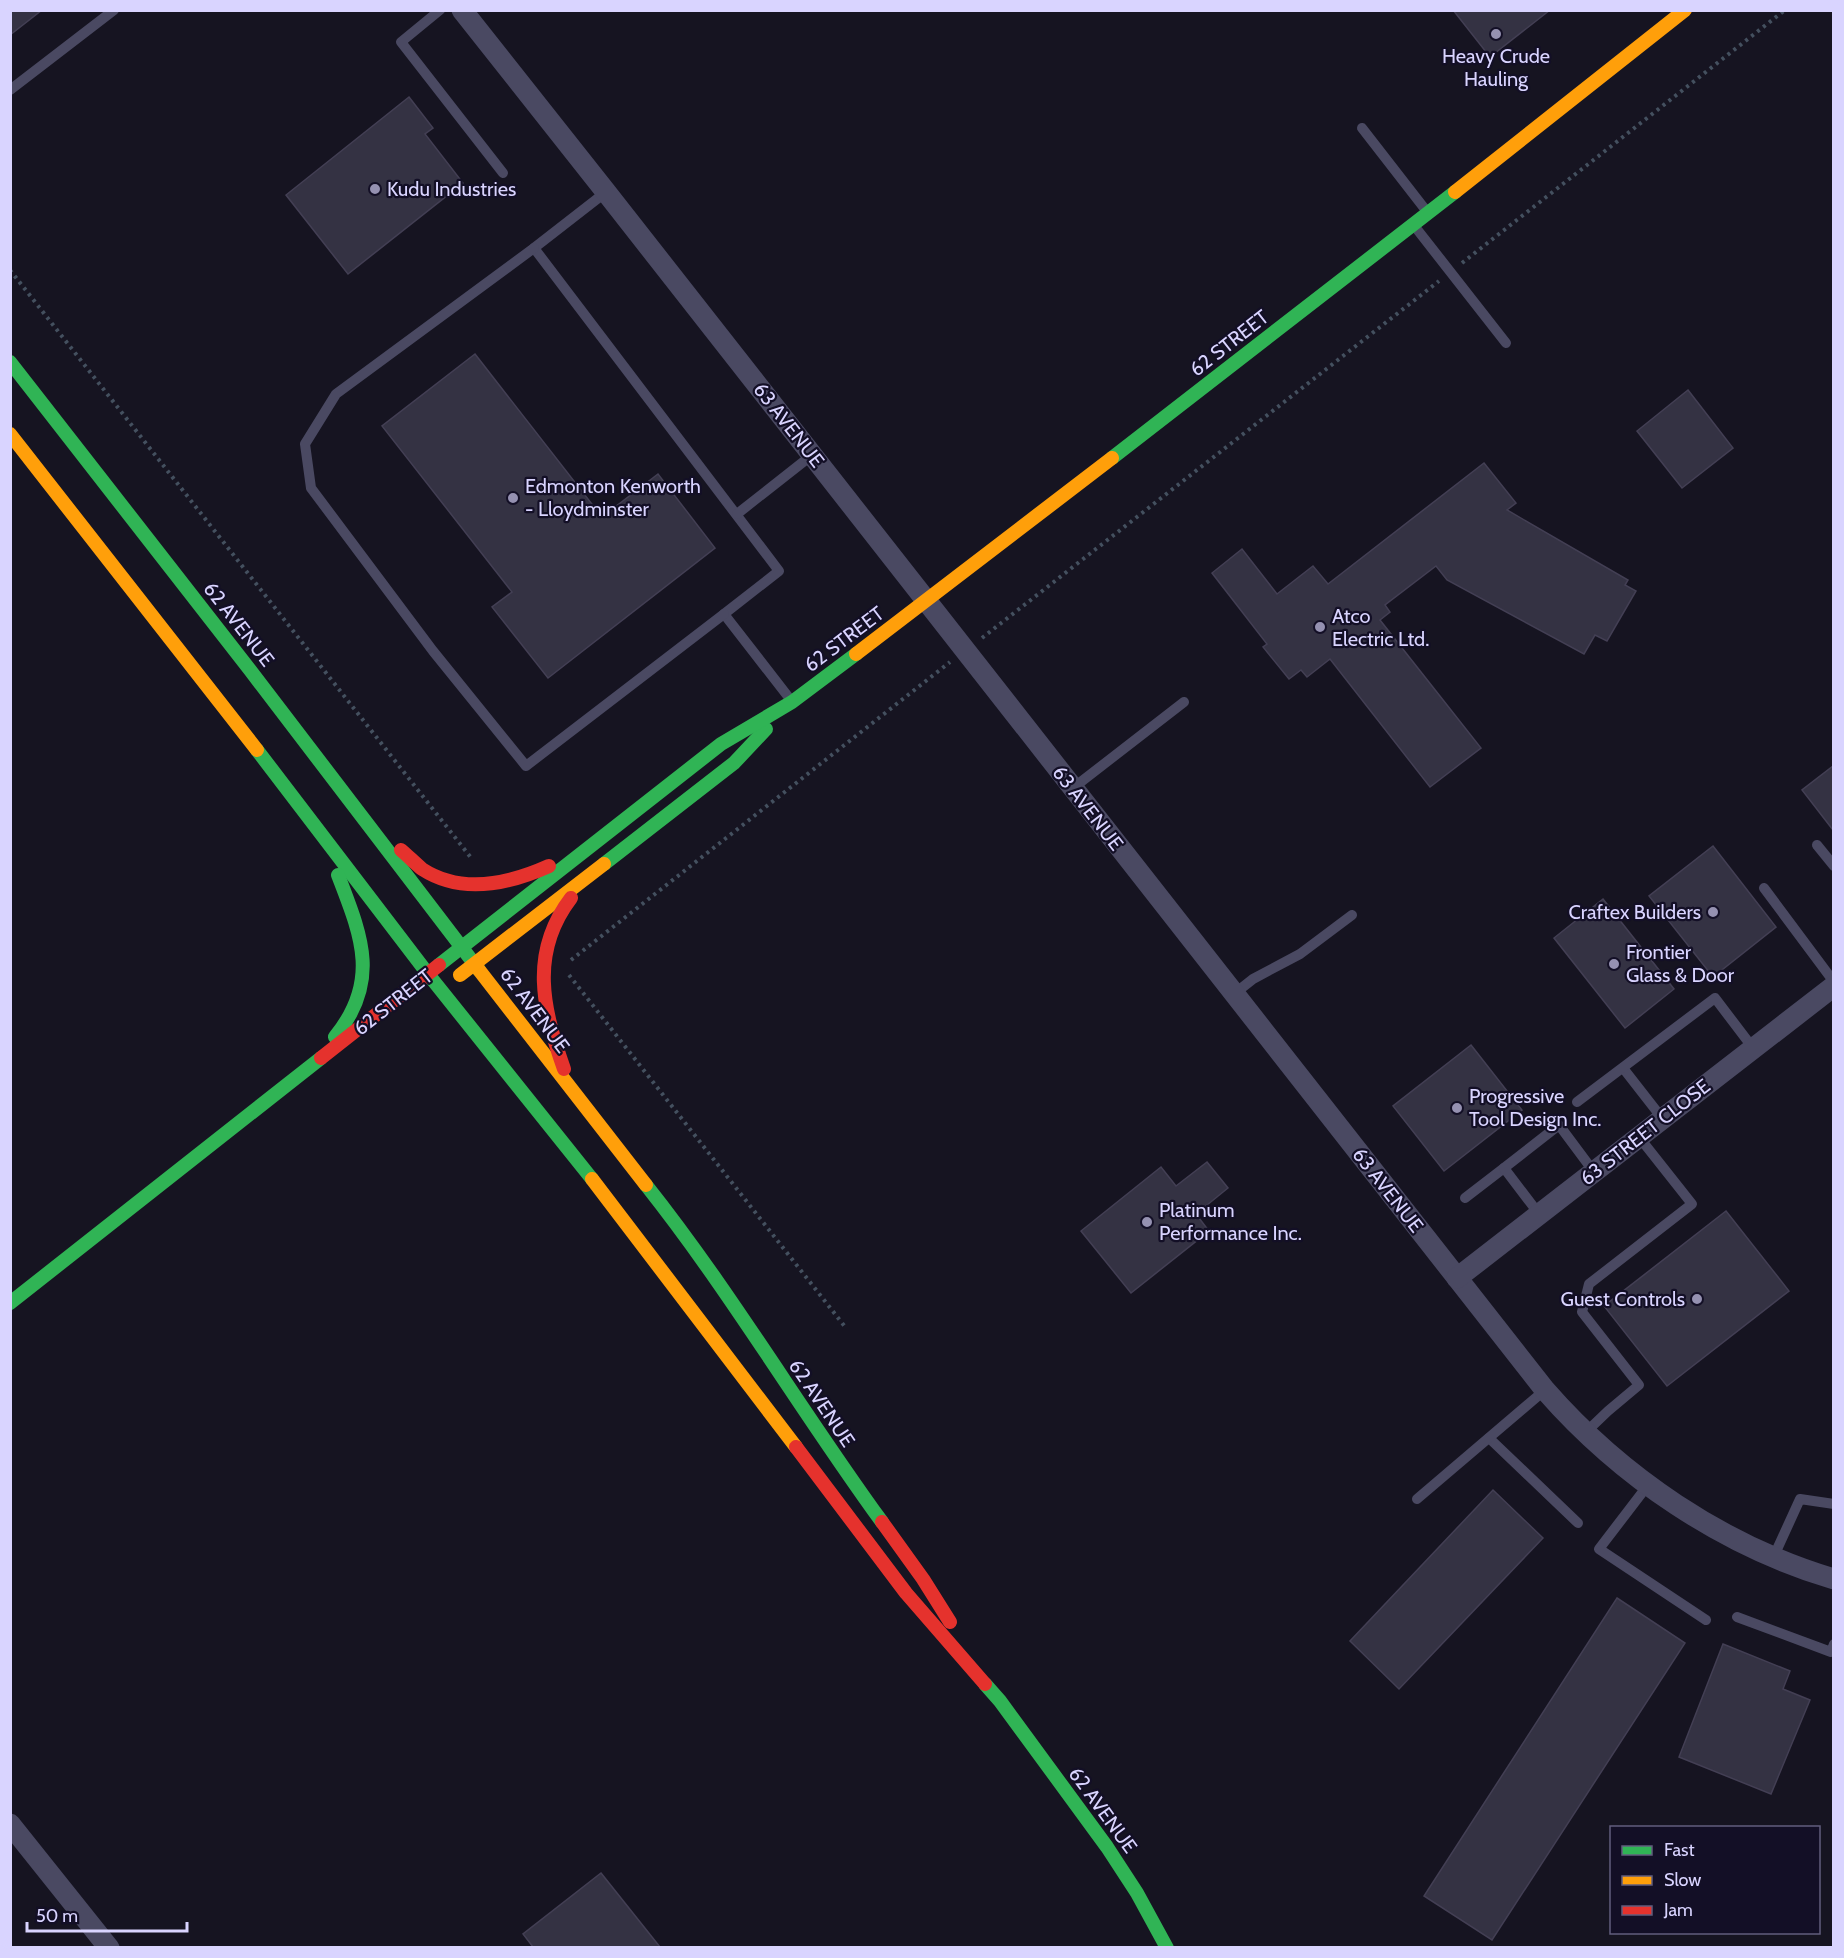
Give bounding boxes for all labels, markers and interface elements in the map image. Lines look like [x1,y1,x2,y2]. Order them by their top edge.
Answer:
marker: Heavy Crude Hauling [1489,27,1503,41]
place label: Heavy Crude Hauling [1442,44,1550,91]
place label: Kudu Industries [387,177,516,201]
marker: Kudu Industries [368,182,382,196]
street label: 62 STREET [1185,305,1274,381]
street label: 63 AVENUE [748,378,830,472]
place label: Edmonton Kenworth - Lloydminster [525,474,701,521]
marker: Edmonton Kenworth - Lloydminster [506,491,520,505]
street label: 62 AVENUE [199,577,279,671]
street label: 62 STREET [799,601,889,677]
place label: Atco Electric Ltd. [1332,604,1429,651]
marker: Atco Electric Ltd. [1313,620,1327,634]
street label: 63 AVENUE [1047,761,1129,855]
place label: Craftex Builders [1569,900,1701,924]
marker: Craftex Builders [1706,905,1720,919]
place label: Frontier Glass & Door [1626,940,1735,987]
marker: Frontier Glass & Door [1607,957,1621,971]
street label: 62 AVENUE [495,963,575,1057]
street label: 62 STREET [349,964,438,1040]
street label: 63 STREET CLOSE [1575,1074,1715,1190]
place label: Progressive Tool Design Inc. [1469,1084,1601,1131]
marker: Progressive Tool Design Inc. [1450,1101,1464,1115]
street label: 63 AVENUE [1347,1143,1429,1237]
place label: Platinum Performance Inc. [1159,1198,1302,1245]
marker: Platinum Performance Inc. [1140,1215,1154,1229]
place label: Guest Controls [1561,1287,1685,1311]
marker: Guest Controls [1690,1292,1704,1306]
street label: 62 AVENUE [784,1355,860,1451]
street label: 62 AVENUE [1064,1762,1142,1858]
legend [1610,1826,1820,1934]
text: Fast [1664,1839,1695,1861]
text: Slow [1664,1869,1701,1891]
scale bar [27,1895,188,1933]
text: Jam [1663,1899,1693,1921]
text: 50 m [36,1905,78,1927]

